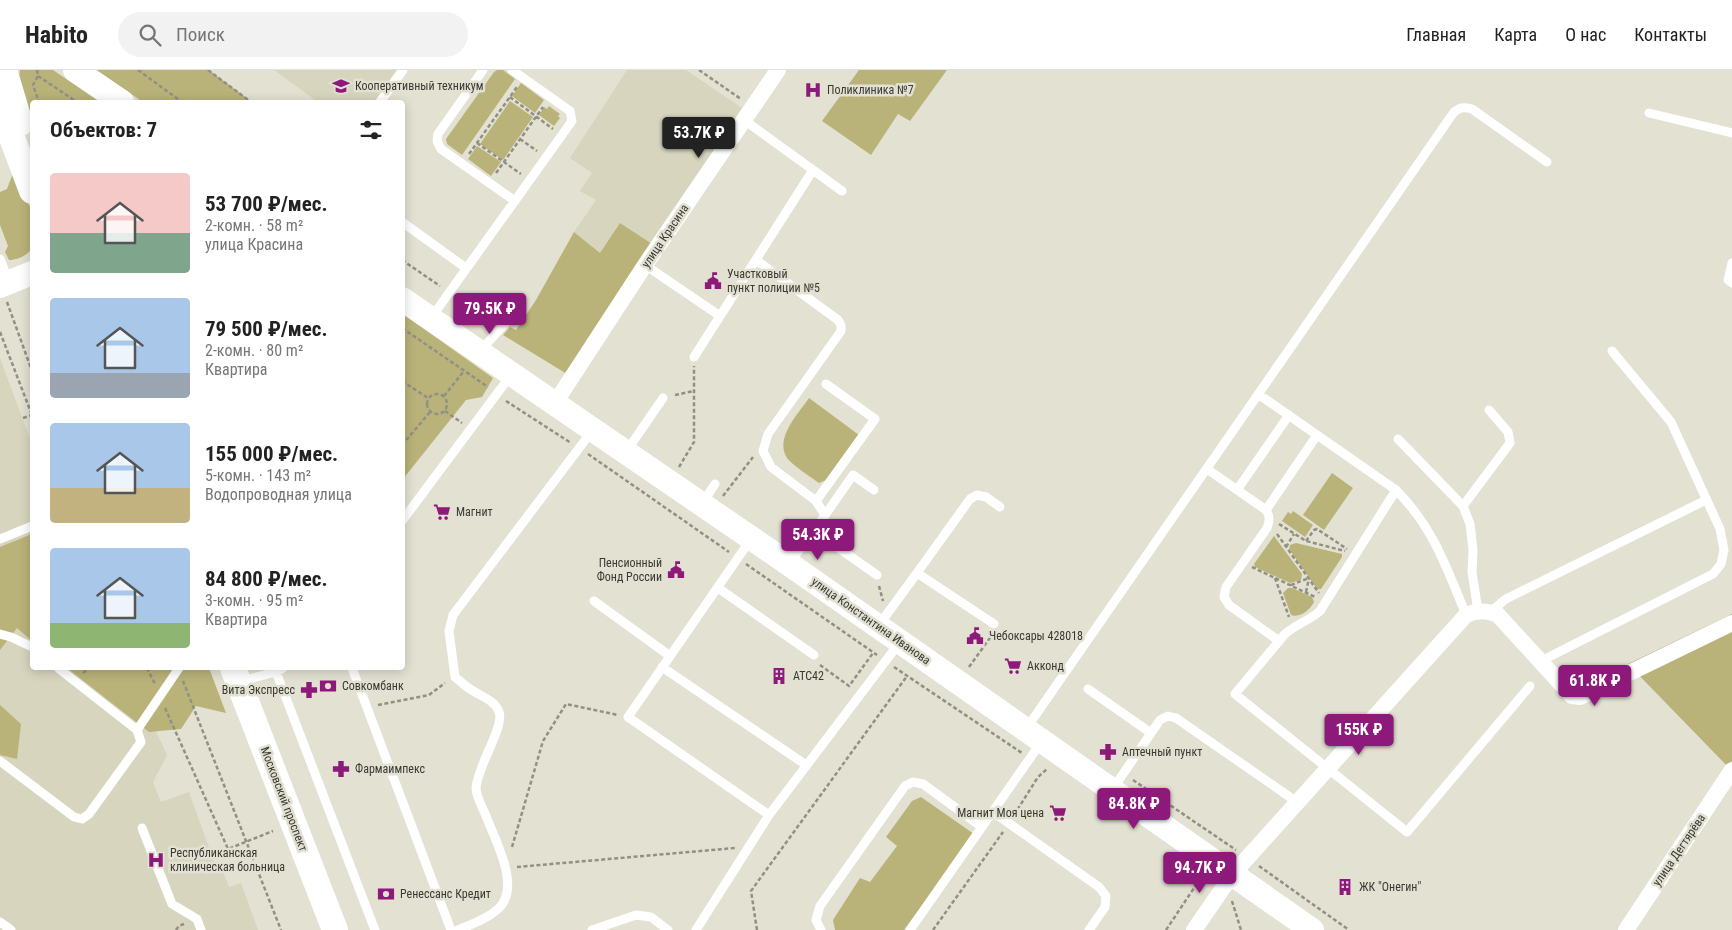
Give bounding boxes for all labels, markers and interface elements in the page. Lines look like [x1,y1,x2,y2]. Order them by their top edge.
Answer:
search box [118,12,468,57]
text: Habito [25,21,88,49]
icon: search [136,21,164,49]
text: Поиск [176,23,225,46]
text: Главная [1406,24,1466,45]
text: Карта [1494,24,1537,45]
text: О нас [1565,24,1606,45]
text: Контакты [1634,24,1707,45]
school or university icon: Кооперативный техникум [331,76,351,96]
place label: Кооперативный техникум [355,79,484,93]
hospital icon: Поликлиника №7 [803,80,823,100]
place label: Поликлиника №7 [827,83,914,97]
icon: filters [357,116,385,144]
pin: 53.7K ₽ [653,116,745,159]
text: Объектов: 7 [50,118,157,142]
text: 53.7K ₽ [673,123,725,142]
text: 53 700 ₽/мес. [205,192,328,216]
icon: home [90,193,150,253]
street label: улица Красина [639,201,692,270]
text: 2-комн. · 58 m² [205,216,303,235]
text: улица Красина [205,235,303,254]
place label: Участковый пункт полиции №5 [727,267,820,295]
public building icon: Участковый пункт полиции №5 [703,271,723,291]
pin: 79.5K ₽ [444,292,536,335]
text: 79.5K ₽ [464,299,516,318]
text: 79 500 ₽/мес. [205,317,328,341]
icon: home [90,318,150,378]
text: 2-комн. · 80 m² [205,341,303,360]
text: Квартира [205,360,267,379]
text: 155 000 ₽/мес. [205,442,338,466]
icon: home [90,443,150,503]
text: 5-комн. · 143 m² [205,466,311,485]
text: Водопроводная улица [205,485,352,504]
supermarket icon: Магнит [432,502,452,522]
place label: Магнит [456,505,493,519]
pin: 54.3K ₽ [772,518,864,561]
text: 54.3K ₽ [792,525,844,544]
place label: Пенсионный Фонд России [597,556,662,584]
public building icon: Пенсионный Фонд России [666,560,686,580]
text: 84 800 ₽/мес. [205,567,328,591]
icon: home [90,568,150,628]
street label: улица Константина Иванова [809,575,933,668]
text: 3-комн. · 95 m² [205,591,303,610]
text: Квартира [205,610,267,629]
public building icon: Чебоксары 428018 [965,626,985,646]
place label: Чебоксары 428018 [989,629,1083,643]
supermarket icon: Акконд [1003,656,1023,676]
place label: Акконд [1027,659,1064,673]
pin: 61.8K ₽ [1549,664,1641,707]
building icon: АТС42 [769,666,789,686]
place label: АТС42 [793,669,824,683]
text: 61.8K ₽ [1569,671,1621,690]
bank icon: Совкомбанк [318,676,338,696]
place label: Совкомбанк [342,679,404,693]
pharmacy icon: Вита Экспресс [299,680,319,700]
place label: Вита Экспресс [222,683,295,697]
pin: 155K ₽ [1318,714,1400,756]
text: 155K ₽ [1336,720,1382,739]
pharmacy icon: Аптечный пункт [1098,742,1118,762]
street label: Московский проспект [258,745,310,853]
place label: Аптечный пункт [1122,745,1202,759]
pharmacy icon: Фармаимпекс [331,759,351,779]
place label: Фармаимпекс [355,762,426,776]
pin: 84.8K ₽ [1088,788,1180,830]
text: 84.8K ₽ [1108,794,1160,813]
supermarket icon: Магнит Моя цена [1048,803,1068,823]
place label: Магнит Моя цена [957,806,1044,820]
street label: улица Дегтярёва [1650,811,1708,889]
place label: Республиканская клиническая больница [170,846,285,874]
hospital icon: Республиканская клиническая больница [146,850,166,870]
pin: 94.7K ₽ [1154,852,1246,894]
text: 94.7K ₽ [1174,858,1226,877]
building icon: ЖК "Онегин" [1335,877,1355,897]
place label: ЖК "Онегин" [1359,880,1421,894]
bank icon: Ренессанс Кредит [376,884,396,904]
place label: Ренессанс Кредит [400,887,491,901]

